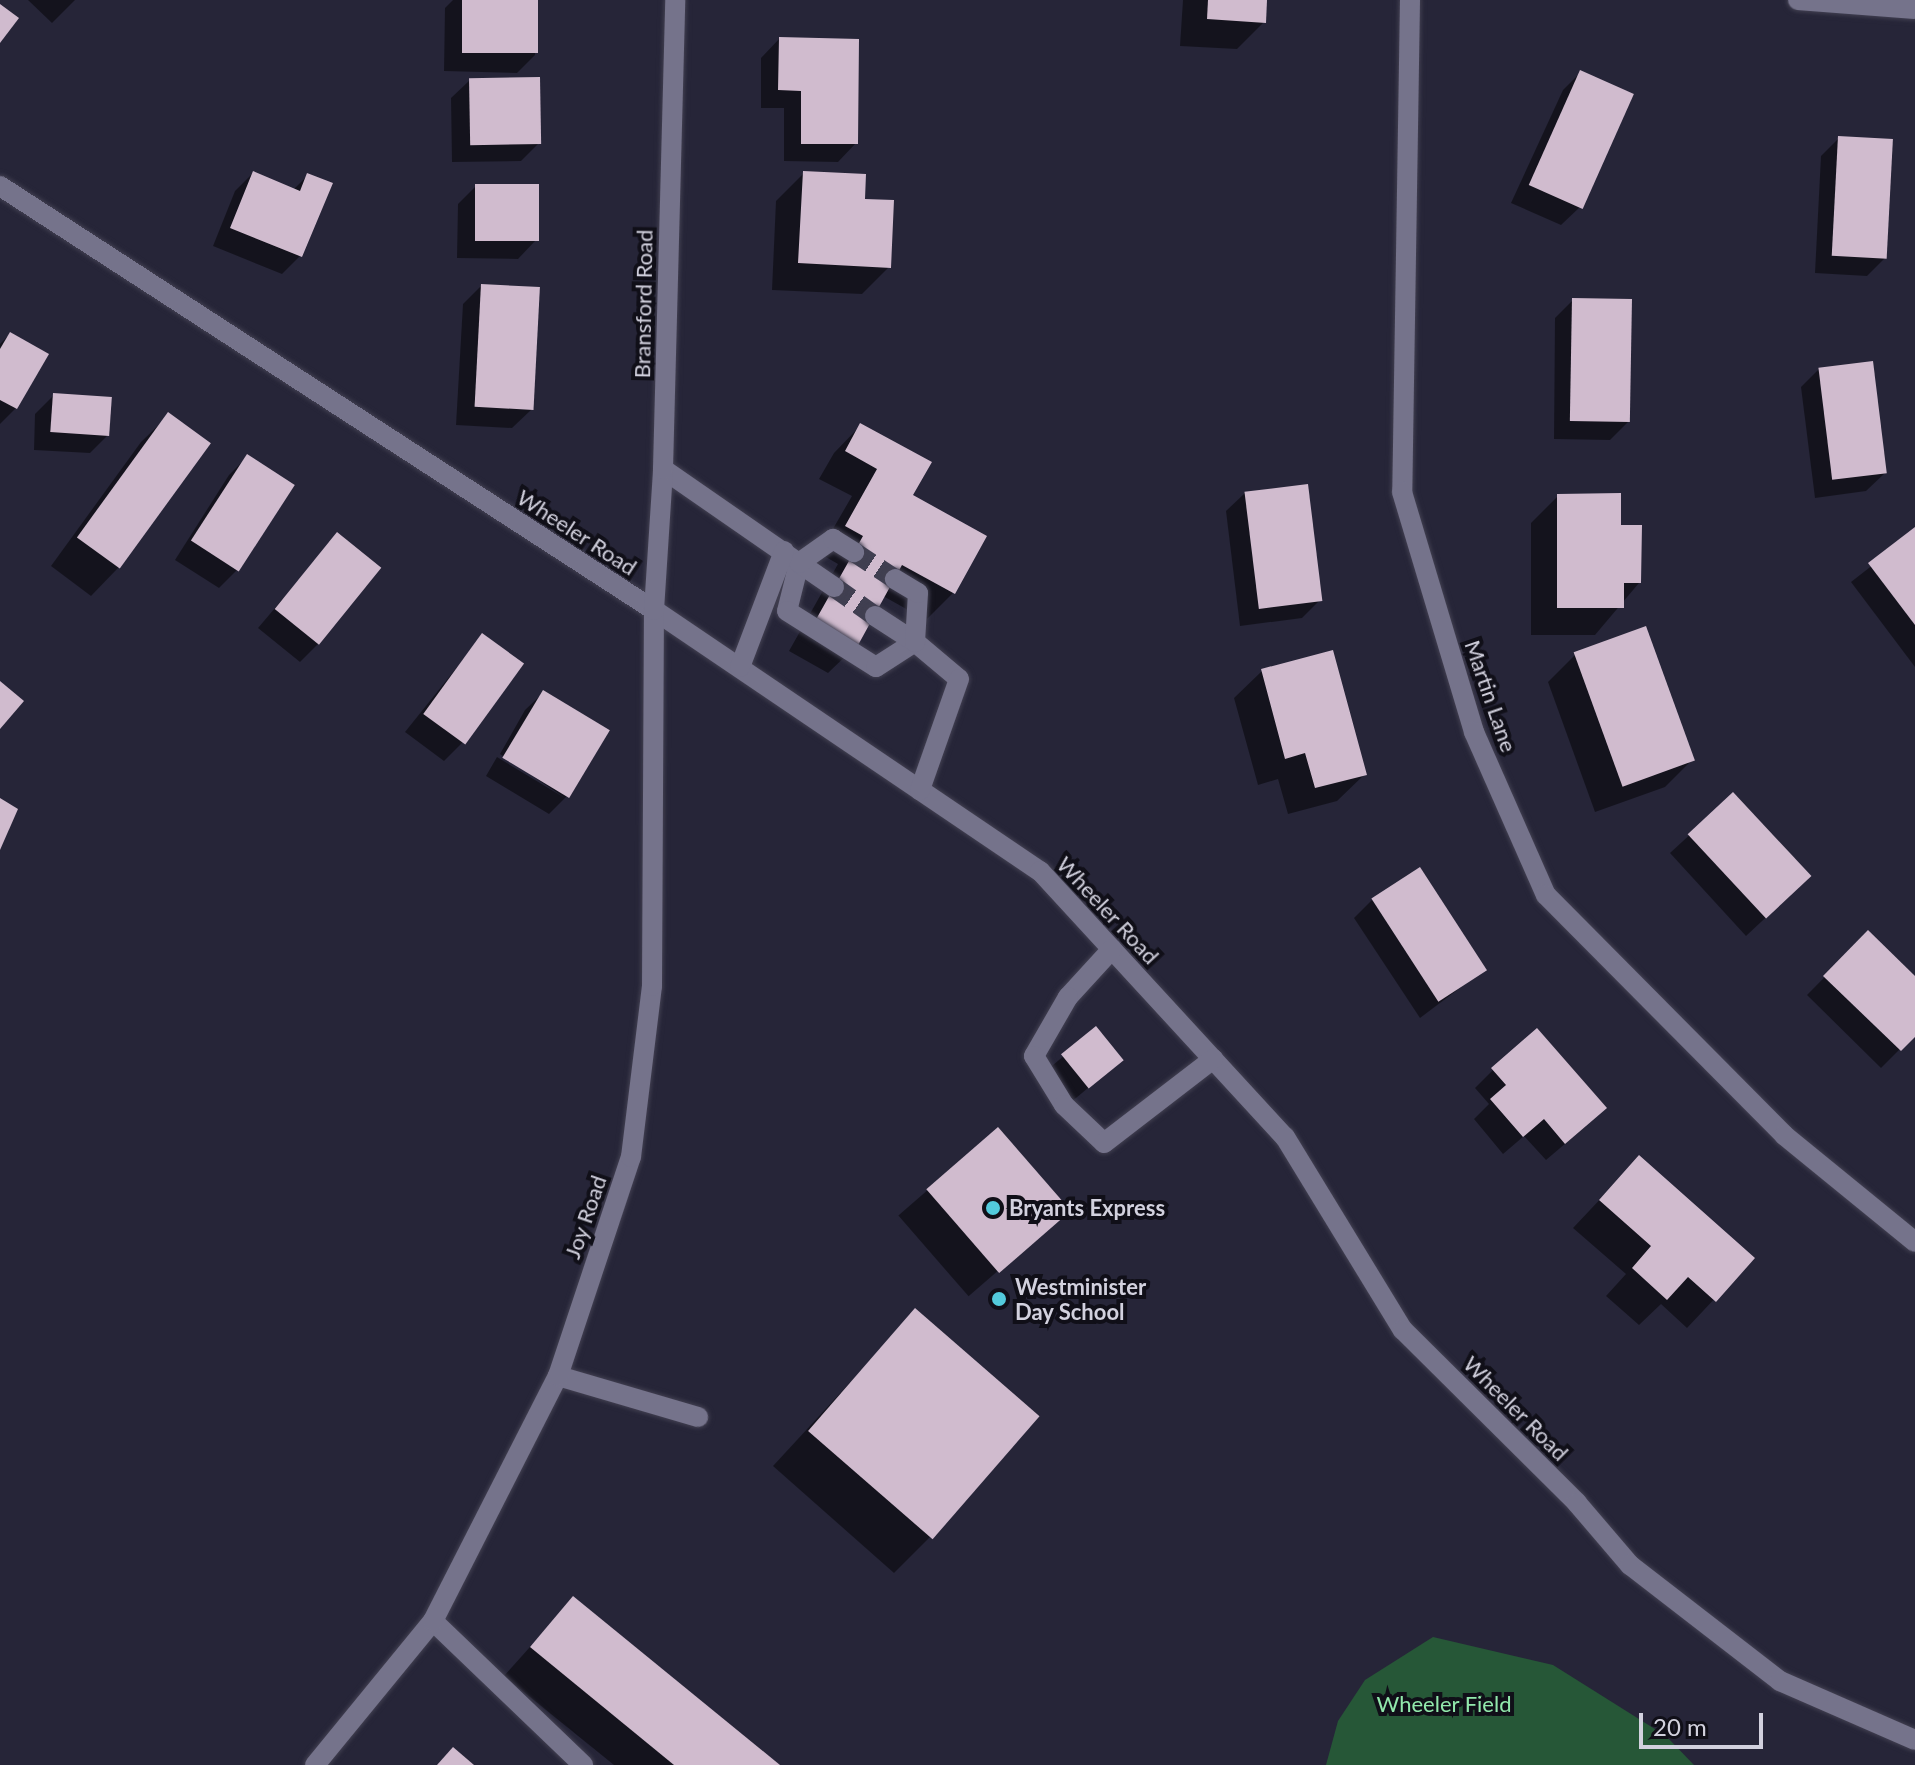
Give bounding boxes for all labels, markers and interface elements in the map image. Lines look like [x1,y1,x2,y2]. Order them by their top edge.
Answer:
street label: Bransford Road [629,229,657,379]
street label: Wheeler Road [512,484,642,580]
street label: Martin Lane [1460,637,1522,755]
street label: Wheeler Road [1051,851,1165,969]
street label: Joy Road [558,1172,612,1262]
place label: Bryants Express [1009,1195,1165,1221]
marker: Bryants Express [984,1199,1002,1217]
place label: Westminister Day School [1015,1273,1146,1324]
marker: Westminister Day School [990,1290,1008,1308]
street label: Wheeler Road [1458,1350,1574,1466]
park label: Wheeler Field [1376,1691,1512,1717]
scale bar [1643,1697,1767,1747]
text: 20 m [1653,1712,1707,1741]

